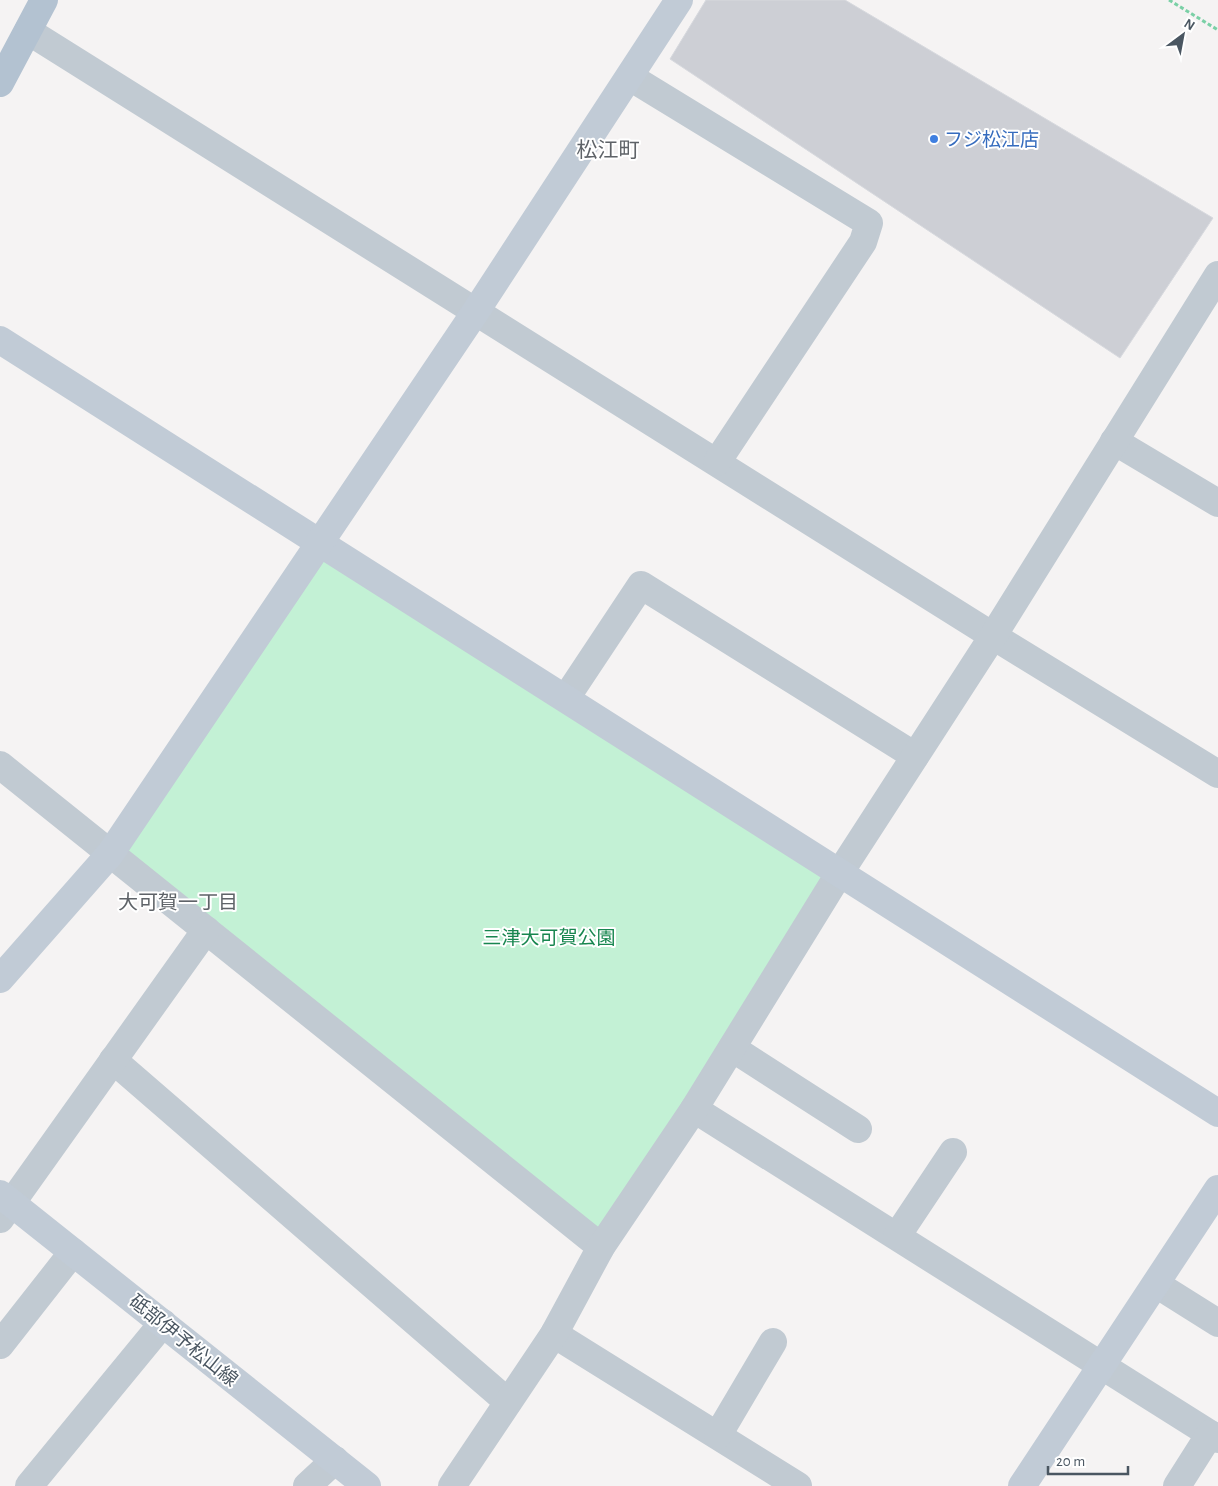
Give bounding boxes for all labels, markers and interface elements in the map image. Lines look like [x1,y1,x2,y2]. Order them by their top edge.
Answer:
north arrow [1158,10,1208,60]
text: N [1182,16,1197,33]
place label: フジ松江店 [944,129,1039,150]
marker: フジ松江店 [928,133,940,145]
district label: 松江町 [577,139,640,161]
district label: 大可賀一丁目 [118,892,238,913]
park label: 三津大可賀公園 [482,927,616,948]
street label: 砥部伊予松山線 [125,1290,242,1390]
scale bar [1048,1444,1128,1476]
text: 20 m [1056,1454,1085,1469]

